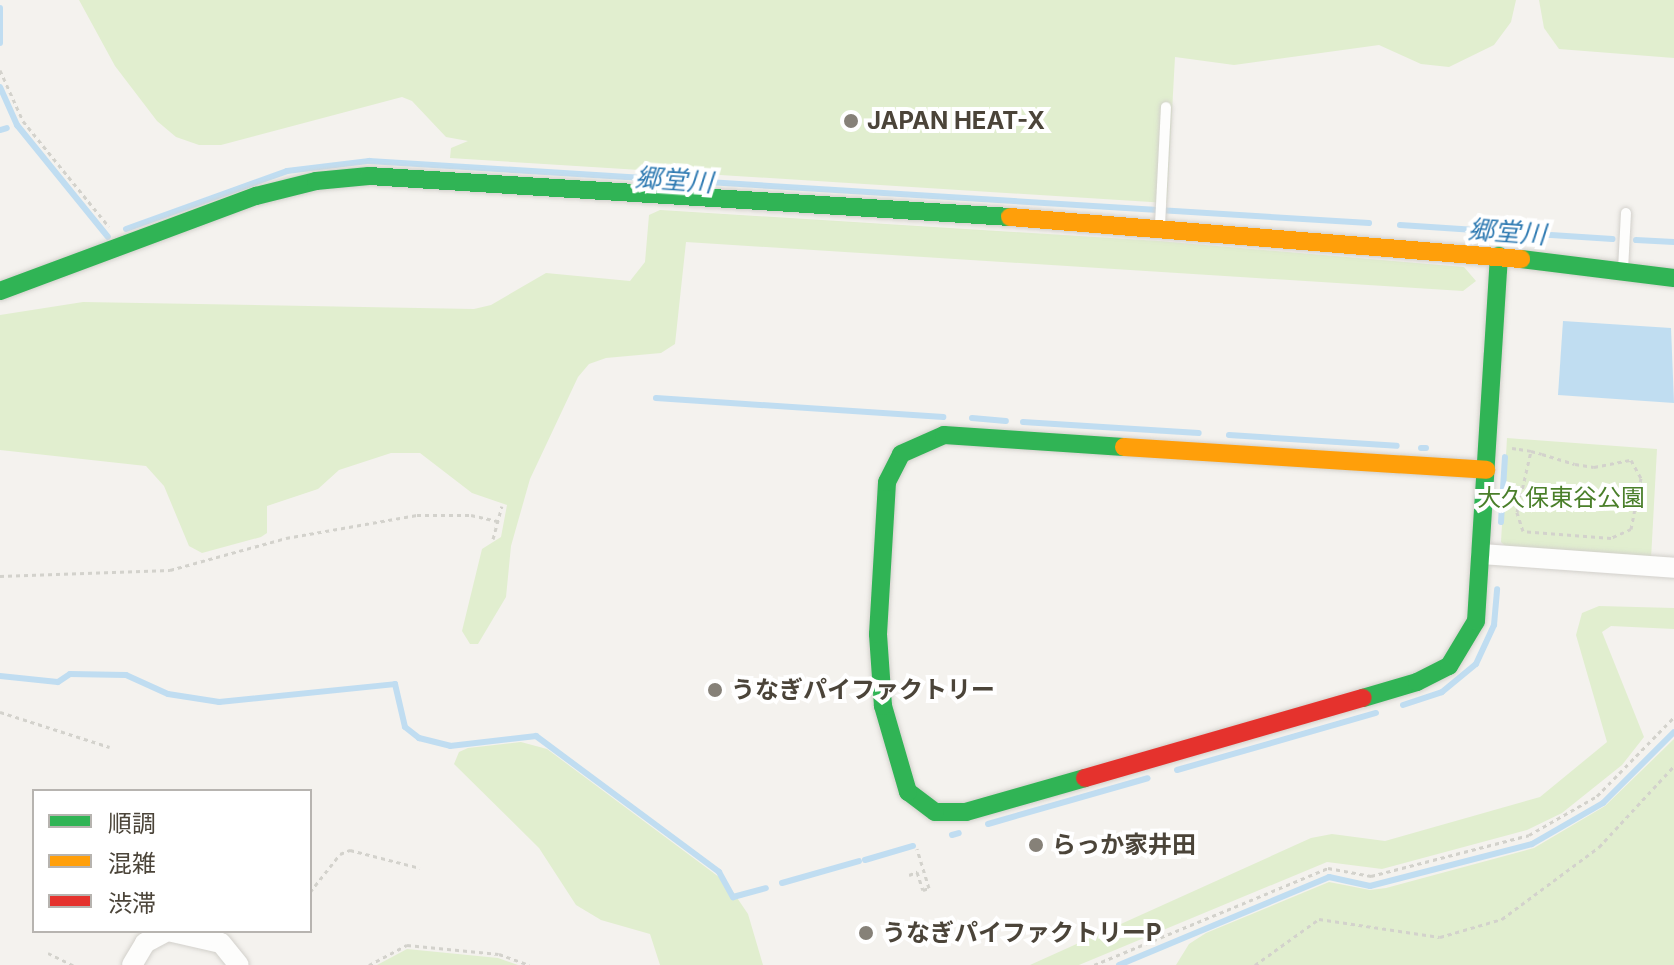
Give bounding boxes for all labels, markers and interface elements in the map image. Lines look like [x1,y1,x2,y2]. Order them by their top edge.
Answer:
place label: JAPAN HEAT-X [867,107,1045,135]
marker: JAPAN HEAT-X [842,112,860,130]
water label: 郷堂川 [634,162,714,198]
water label: 郷堂川 [1467,214,1547,250]
park label: 大久保東谷公園 [1477,484,1645,512]
place label: うなぎパイファクトリー [731,676,995,704]
marker: うなぎパイファクトリー [706,681,724,699]
legend [32,789,312,933]
text: 順調 [108,809,156,838]
place label: らっか家井田 [1052,831,1196,859]
marker: らっか家井田 [1027,836,1045,854]
text: 混雑 [108,849,156,878]
text: 渋滞 [108,889,156,918]
place label: うなぎパイファクトリーP [882,919,1162,947]
marker: うなぎパイファクトリーP [857,924,875,942]

